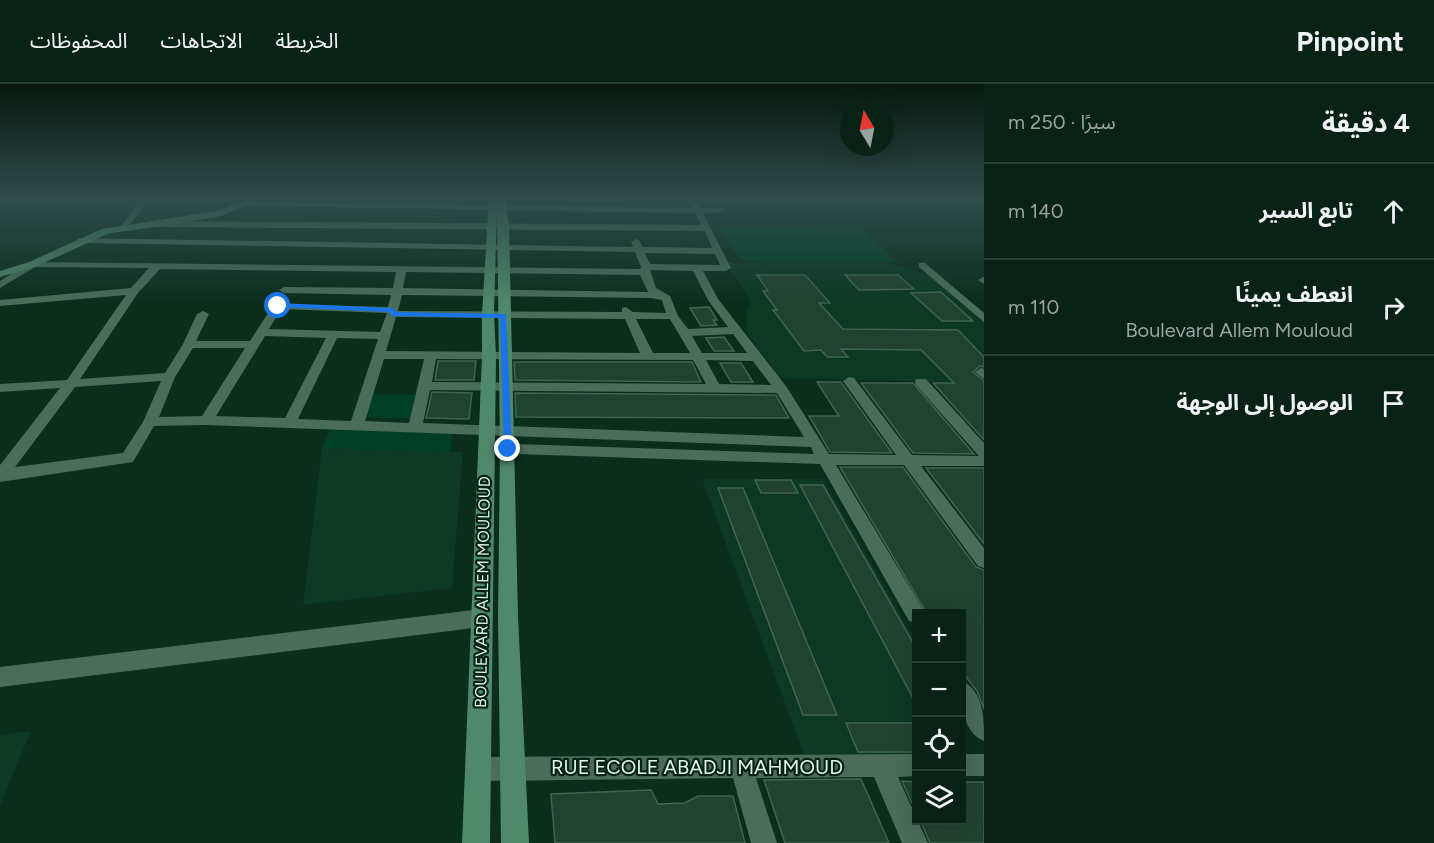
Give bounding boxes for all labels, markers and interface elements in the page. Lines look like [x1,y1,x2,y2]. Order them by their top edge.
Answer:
text: Pinpoint [1296,24,1404,58]
text: المحفوظات [30,28,127,53]
text: الاتجاهات [160,28,242,53]
text: الخريطة [275,28,338,53]
north arrow [840,102,894,156]
text: 4 دقيقة [1322,107,1410,139]
text: سيرًا · 250 m [1008,110,1116,134]
icon: ahead [1377,195,1410,228]
text: تابع السير [1259,197,1353,224]
text: 140 m [1008,199,1063,223]
text: انعطف يمينًا [1235,281,1353,308]
icon: right [1377,291,1410,324]
route start [264,292,290,318]
text: 110 m [1008,295,1059,319]
text: Boulevard Allem Mouloud [1125,318,1353,342]
icon: arrive [1377,387,1410,420]
text: الوصول إلى الوجهة [1176,389,1353,416]
route end [494,435,520,461]
street label: BOULEVARD ALLEM MOULOUD [471,476,494,708]
map controls [912,609,966,825]
button: + [912,609,966,663]
button: − [912,663,966,717]
button: locate [912,717,966,771]
street label: RUE ECOLE ABADJI MAHMOUD [551,755,843,779]
button: layers [912,771,966,825]

